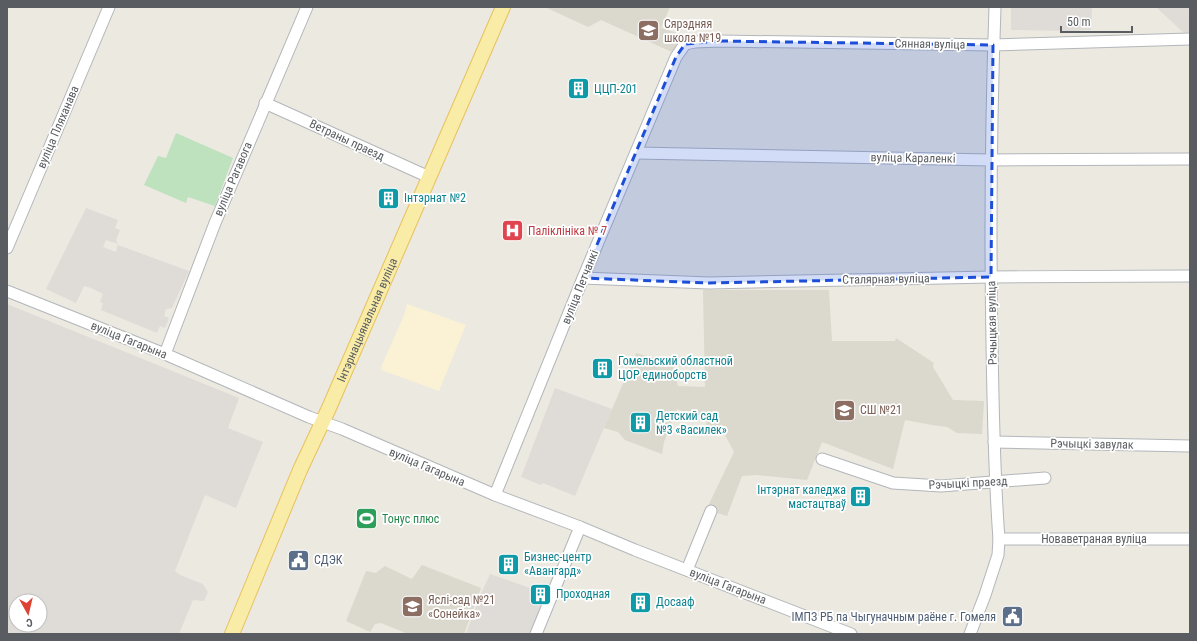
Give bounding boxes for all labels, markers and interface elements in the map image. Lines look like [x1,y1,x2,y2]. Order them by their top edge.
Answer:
scale bar [1061,8,1132,34]
text: 50 m [1067,15,1091,29]
place label: Сярэдняя школа №19 [664,17,721,45]
school or university icon: Сярэдняя школа №19 [635,18,661,44]
street label: Сянная вуліца [895,36,966,52]
building icon: ЦЦП-201 [565,76,591,102]
place label: ЦЦП-201 [594,82,638,96]
street label: вуліца Пляханава [34,83,82,170]
street label: Ветраны праезд [307,117,387,164]
street label: вуліца Рагавога [211,140,255,218]
street label: вуліца Караленкі [870,150,956,166]
building icon: Інтэрнат №2 [376,185,402,211]
place label: Інтэрнат №2 [404,191,466,205]
hospital icon: Паліклініка № 7 [499,218,525,244]
place label: Паліклініка № 7 [528,224,607,238]
street label: вуліца Петчанкі [559,248,601,326]
street label: Інтэрнацыянальная вуліца [334,256,400,384]
street label: Сталярная вуліца [842,271,930,287]
street label: Рэчыцкая вуліца [984,281,1000,365]
street label: вуліца Гагарына [89,318,169,362]
place label: Гомельский областной ЦОР единоборств [618,354,733,382]
building icon: Гомельский областной ЦОР единоборств [590,355,616,381]
school or university icon: СШ №21 [832,397,858,423]
place label: СШ №21 [860,403,902,417]
place label: Детский сад №3 «Василек» [656,409,727,437]
building icon: Детский сад №3 «Василек» [627,410,653,436]
street label: Рэчыцкі завулак [1050,436,1134,452]
street label: вуліца Гагарына [387,445,467,489]
street label: Рэчыцкі праезд [928,474,1008,492]
place label: Інтэрнат каледжа мастацтваў [757,483,846,511]
building icon: Інтэрнат каледжа мастацтваў [848,484,874,510]
sports icon: Тонус плюс [354,506,380,532]
place label: Тонус плюс [382,512,440,526]
street label: Новаветраная вуліца [1041,532,1147,546]
public building icon: СДЭК [286,547,312,573]
place label: Бизнес-центр «Авангард» [524,550,591,578]
building icon: Бизнес-центр «Авангард» [496,551,522,577]
place label: СДЭК [314,553,343,567]
street label: вуліца Гагарына [688,565,769,607]
building icon: Проходная [528,581,554,607]
place label: Проходная [556,587,610,601]
building icon: Досааф [627,589,653,615]
north arrow [8,593,48,633]
place label: Яслі-сад №21 «Сонейка» [428,593,495,621]
school or university icon: Яслі-сад №21 «Сонейка» [400,594,426,620]
place label: Досааф [656,595,695,609]
public building icon: ІМПЗ РБ па Чыгуначным раёне г. Гомеля [999,604,1025,630]
place label: ІМПЗ РБ па Чыгуначным раёне г. Гомеля [791,610,996,624]
text: С [25,616,33,629]

